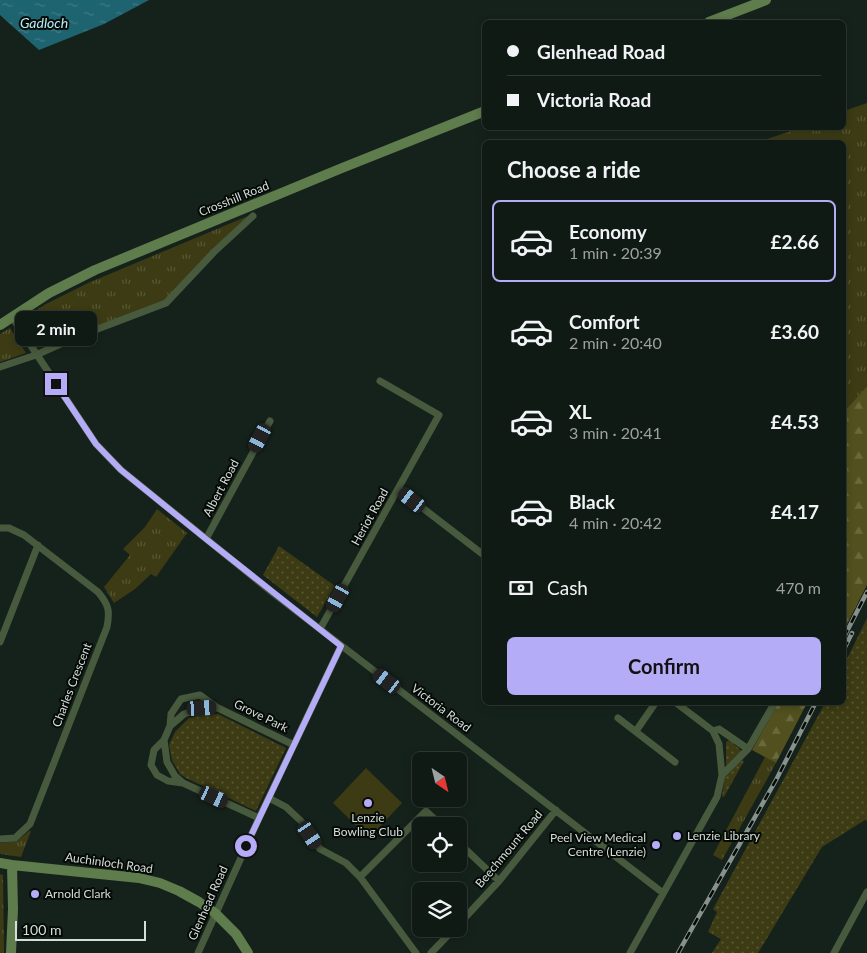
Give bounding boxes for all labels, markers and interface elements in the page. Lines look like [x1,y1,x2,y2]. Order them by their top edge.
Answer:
water label: Gadloch [20,14,68,31]
text: Glenhead Road [537,40,665,63]
text: Victoria Road [537,88,651,111]
text: Choose a ride [507,156,641,183]
street label: Crosshill Road [197,178,271,219]
icon: car [509,219,554,264]
text: Economy [569,220,647,243]
text: £2.66 [770,230,819,253]
text: 1 min · 20:39 [569,243,662,262]
icon: car [509,309,554,354]
text: Comfort [569,310,640,333]
callout: 2 min [15,312,97,346]
text: 2 min [36,319,76,338]
text: £3.60 [770,320,819,343]
text: 2 min · 20:40 [569,333,662,352]
route end [45,373,67,395]
icon: car [509,399,554,444]
text: XL [569,400,592,423]
text: £4.53 [770,410,819,433]
car [246,421,273,455]
text: 3 min · 20:41 [569,423,662,442]
street label: Albert Road [199,457,242,519]
street label: Heriot Road [348,485,391,548]
car [395,485,428,515]
icon: car [509,489,554,534]
text: Black [569,490,615,513]
text: £4.17 [770,500,819,523]
text: 4 min · 20:42 [569,513,662,532]
icon: cash [507,574,535,602]
text: Cash [547,576,588,599]
text: 470 m [776,578,821,597]
car [324,581,351,615]
button: Confirm [507,637,821,695]
street label: Charles Crescent [49,640,95,729]
car [370,666,403,696]
street label: Victoria Road [409,680,474,735]
street label: Grove Park [232,696,292,735]
car [186,700,217,716]
north arrow [412,752,468,808]
map controls [412,752,467,937]
car [197,784,230,810]
marker: Lenzie Bowling Club [362,797,374,809]
street label: Beechmount Road [472,807,545,891]
place label: Lenzie Bowling Club [333,810,403,839]
button: locate [412,817,467,872]
car [295,818,324,852]
place label: Lenzie Library [687,828,761,843]
place label: Peel View Medical Centre (Lenzie) [550,830,646,859]
marker: Lenzie Library [671,830,683,842]
route start [235,835,257,857]
marker: Peel View Medical Centre (Lenzie) [650,839,662,851]
street label: Auchinloch Road [64,849,154,876]
street label: Glenhead Road [184,863,231,942]
button: layers [412,882,467,937]
place label: Arnold Clark [45,886,112,901]
marker: Arnold Clark [29,888,41,900]
scale bar [15,918,146,941]
text: 100 m [22,921,61,938]

